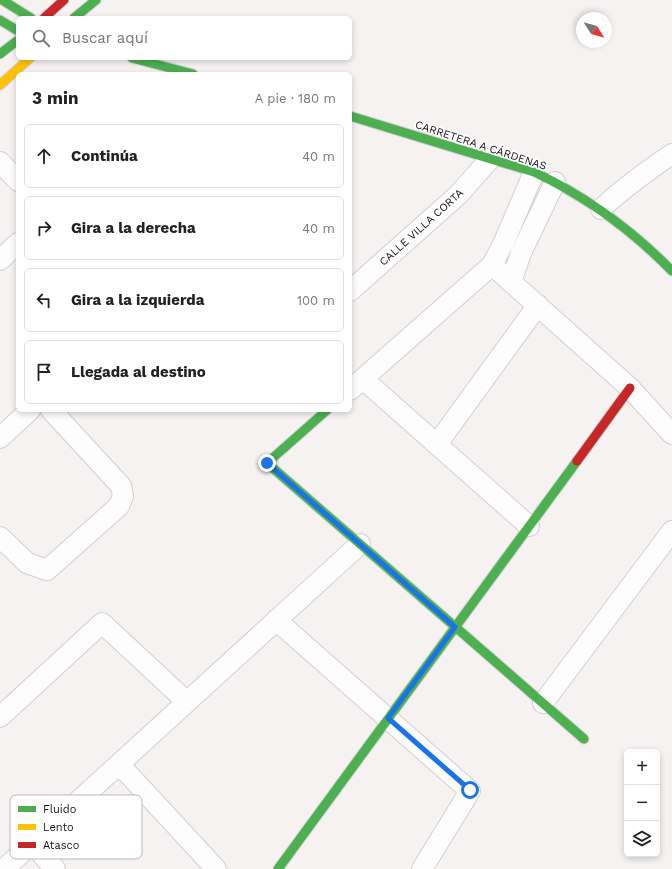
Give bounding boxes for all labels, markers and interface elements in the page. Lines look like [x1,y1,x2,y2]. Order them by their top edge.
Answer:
north arrow [576,12,612,48]
search box [16,16,352,60]
icon: search [30,27,52,49]
text: Buscar aquí [62,29,148,47]
text: 3 min [32,88,78,108]
text: A pie · 180 m [255,91,336,106]
street label: CARRETERA A CÁRDENAS [413,117,549,173]
icon: ahead [33,145,55,167]
text: Continúa [71,147,138,165]
text: 40 m [302,149,335,164]
street label: CALLE VILLA CORTA [377,186,466,268]
icon: right [33,217,55,239]
text: Gira a la derecha [71,219,196,237]
text: 40 m [302,221,335,236]
icon: left [33,289,55,311]
text: Gira a la izquierda [71,291,204,309]
text: 100 m [297,293,335,308]
icon: arrive [33,361,55,383]
text: Llegada al destino [71,363,206,381]
route end [258,454,276,472]
map controls [624,749,660,857]
button: + [624,749,660,785]
route start [461,781,479,799]
button: − [624,785,660,821]
legend [10,795,142,859]
text: Fluido [43,803,76,816]
text: Lento [43,821,74,834]
button: layers [624,821,660,857]
text: Atasco [43,839,79,852]

